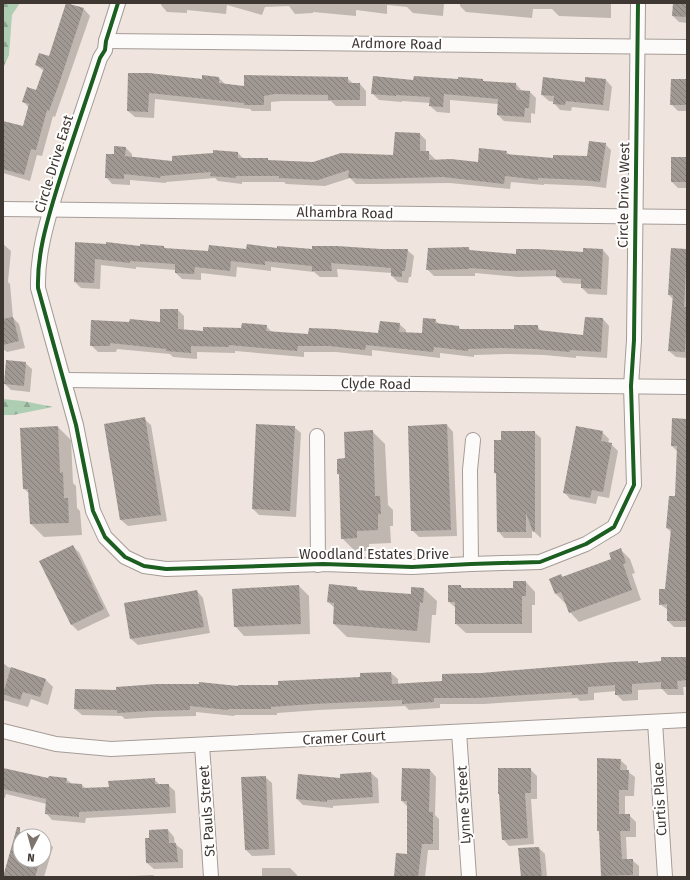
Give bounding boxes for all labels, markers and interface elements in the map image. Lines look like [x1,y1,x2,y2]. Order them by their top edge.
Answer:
street label: Ardmore Road [352,35,442,53]
street label: Circle Drive East [31,112,77,215]
street label: Circle Drive West [615,141,633,248]
street label: Alhambra Road [296,204,394,222]
street label: Clyde Road [341,375,411,393]
street label: Woodland Estates Drive [299,546,449,563]
street label: Cramer Court [302,727,387,749]
street label: Curtis Place [650,762,670,836]
street label: St Pauls Street [195,764,219,857]
street label: Lynne Street [453,764,475,845]
north arrow [12,828,52,868]
text: N [27,851,35,864]

